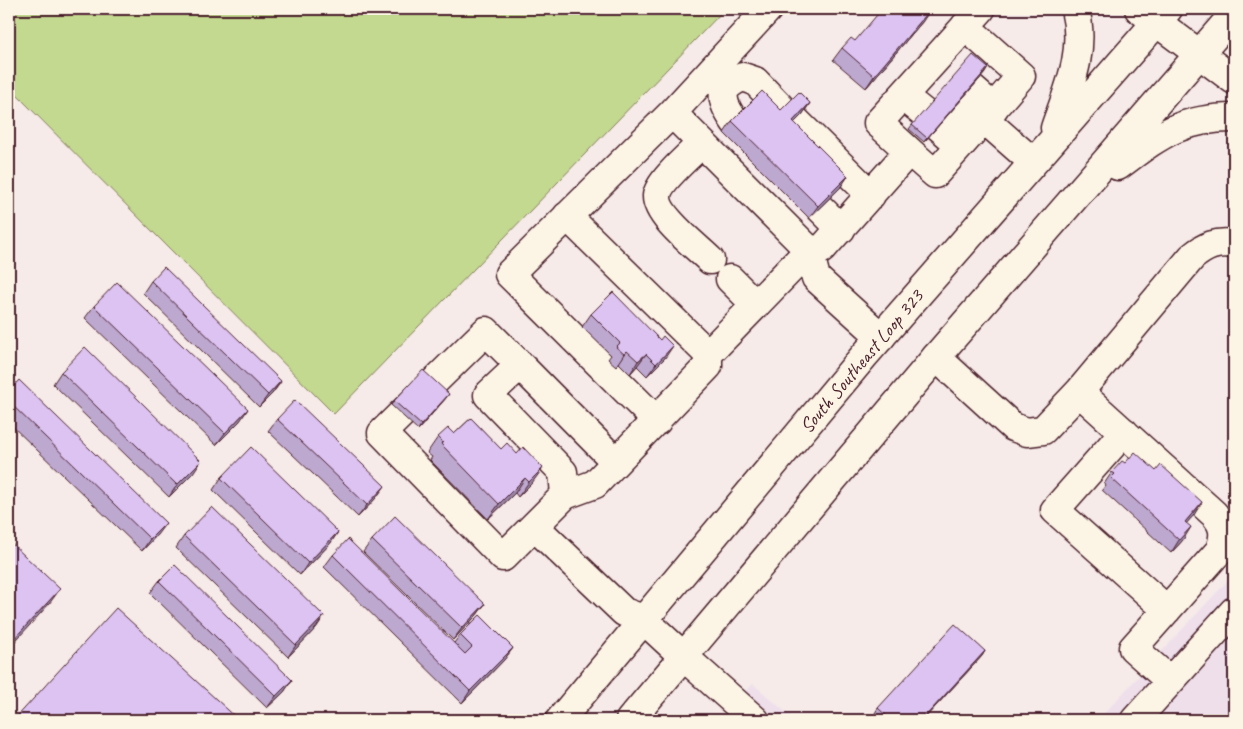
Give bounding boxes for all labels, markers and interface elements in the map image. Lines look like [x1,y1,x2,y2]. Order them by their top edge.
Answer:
street label: South Southeast Loop 323 [794,283,930,438]

